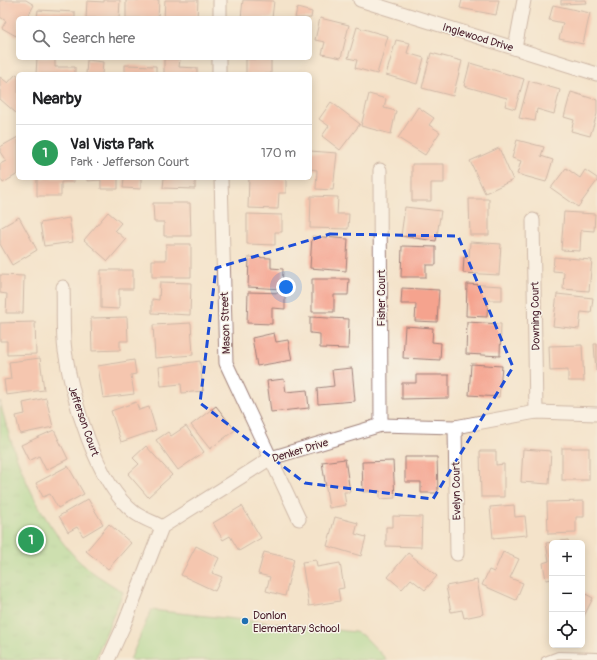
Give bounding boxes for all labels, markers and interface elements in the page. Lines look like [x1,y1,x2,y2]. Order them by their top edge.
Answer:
search box [16,16,312,60]
street label: Inglewood Drive [441,21,515,55]
icon: search [30,27,52,49]
text: Search here [62,29,135,48]
text: Nearby [32,88,81,109]
text: Val Vista Park [70,135,154,154]
text: 1 [42,145,48,161]
text: 170 m [261,145,296,161]
text: Park · Jefferson Court [70,154,189,170]
street label: Fisher Court [375,269,388,326]
your location [276,277,296,297]
street label: Downing Court [528,281,543,351]
street label: Mason Street [218,291,233,354]
street label: Jefferson Court [65,384,102,458]
street label: Denker Drive [270,436,330,465]
street label: Evelyn Court [449,461,464,520]
pin: 1 [18,525,44,555]
map controls [549,540,585,648]
button: + [549,540,585,576]
button: − [549,576,585,612]
place label: Donlon Elementary School [253,609,340,635]
button: locate [549,612,585,648]
marker: Donlon Elementary School [240,616,250,626]

